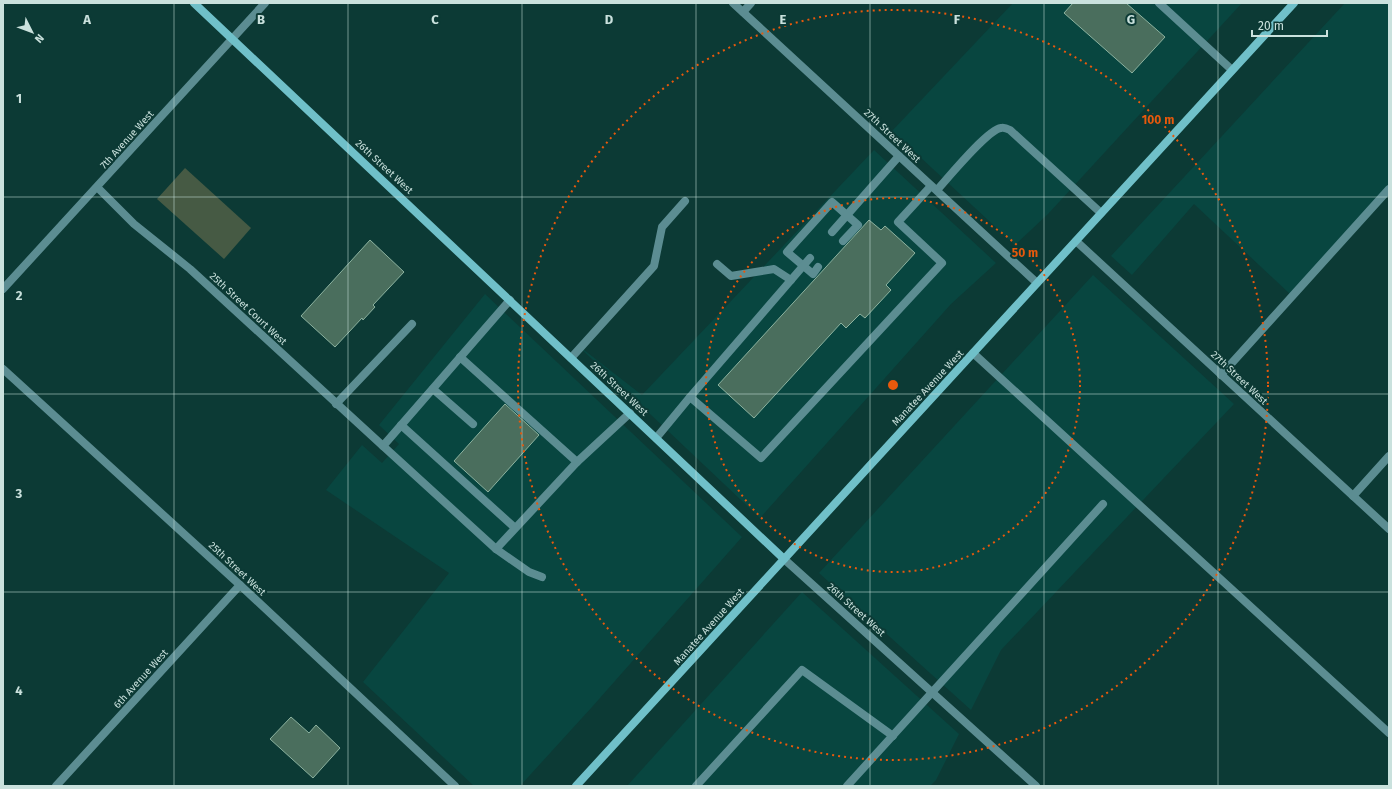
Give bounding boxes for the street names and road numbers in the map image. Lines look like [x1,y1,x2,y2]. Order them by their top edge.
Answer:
street label: 27th Street West [861,107,923,166]
street label: 7th Avenue West [98,108,157,172]
street label: 26th Street West [353,137,415,197]
street label: 25th Street Court West [207,270,289,348]
street label: Manatee Avenue West [890,347,966,428]
street label: 27th Street West [1208,349,1270,408]
street label: 26th Street West [588,359,650,419]
street label: 25th Street West [206,539,268,599]
street label: 26th Street West [824,581,888,639]
street label: Manatee Avenue West [671,586,747,668]
street label: 6th Avenue West [111,647,171,711]

